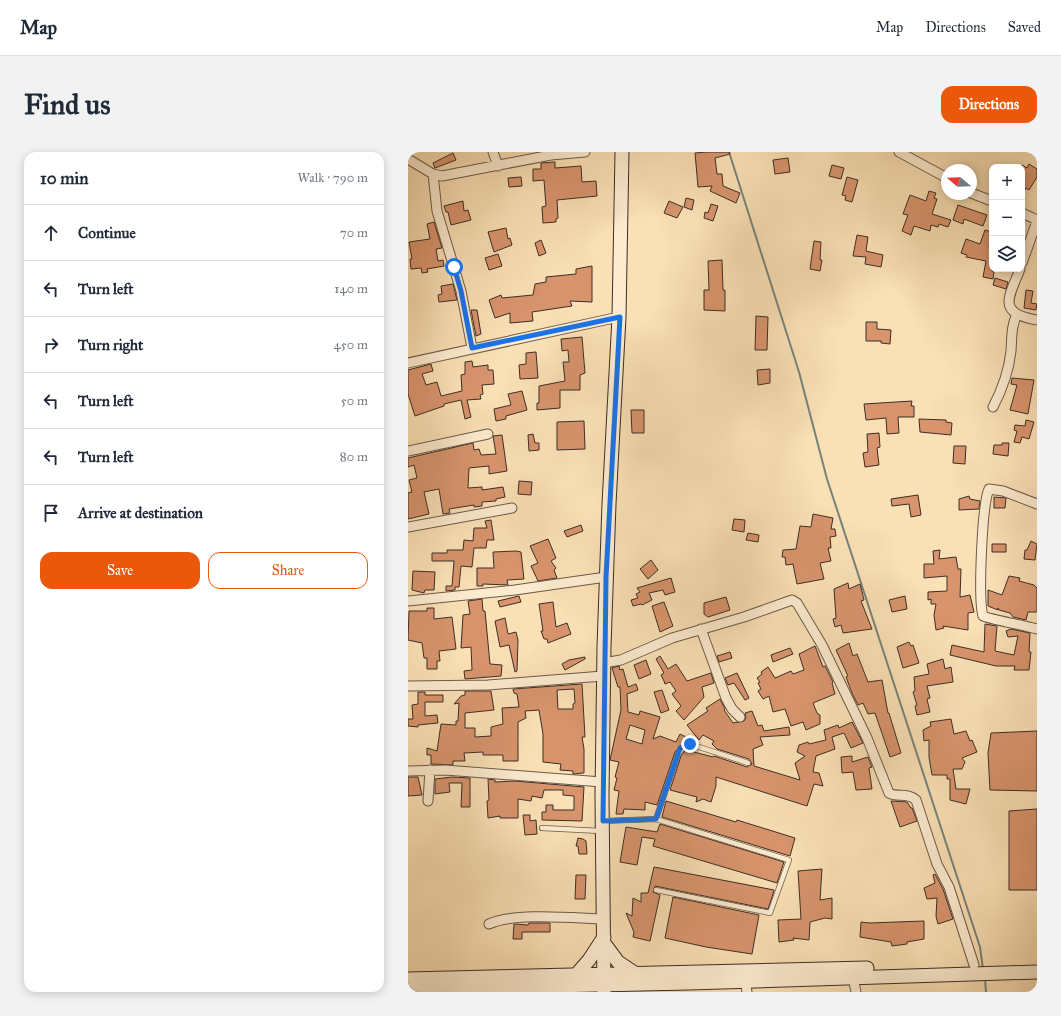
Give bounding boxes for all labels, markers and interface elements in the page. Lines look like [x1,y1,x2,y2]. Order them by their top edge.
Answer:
text: Map [20,16,57,39]
text: Map [876,19,903,36]
text: Directions [925,19,986,36]
text: Saved [1008,19,1041,36]
button: Directions [941,86,1037,123]
text: Find us [24,87,110,122]
north arrow [941,164,977,200]
map controls [989,164,1025,272]
button: + [989,164,1025,200]
text: 10 min [40,168,88,189]
text: Walk · 790 m [298,170,368,186]
button: − [989,200,1025,236]
icon: ahead [40,222,62,244]
text: Continue [78,224,136,242]
text: 70 m [340,225,368,241]
button: layers [989,236,1025,272]
route start [445,258,463,276]
icon: left [40,278,62,300]
text: Turn left [78,280,134,298]
text: 140 m [334,281,368,297]
icon: right [40,334,62,356]
text: Turn right [78,336,143,354]
text: 450 m [333,337,368,353]
icon: left [40,390,62,412]
text: Turn left [78,392,134,410]
text: 50 m [341,393,368,409]
icon: left [40,446,62,468]
text: Turn left [78,448,134,466]
text: 80 m [340,449,368,465]
icon: arrive [40,502,62,524]
text: Arrive at destination [78,504,203,522]
button: Save [40,552,200,589]
button: Share [208,552,368,589]
route end [681,735,699,753]

